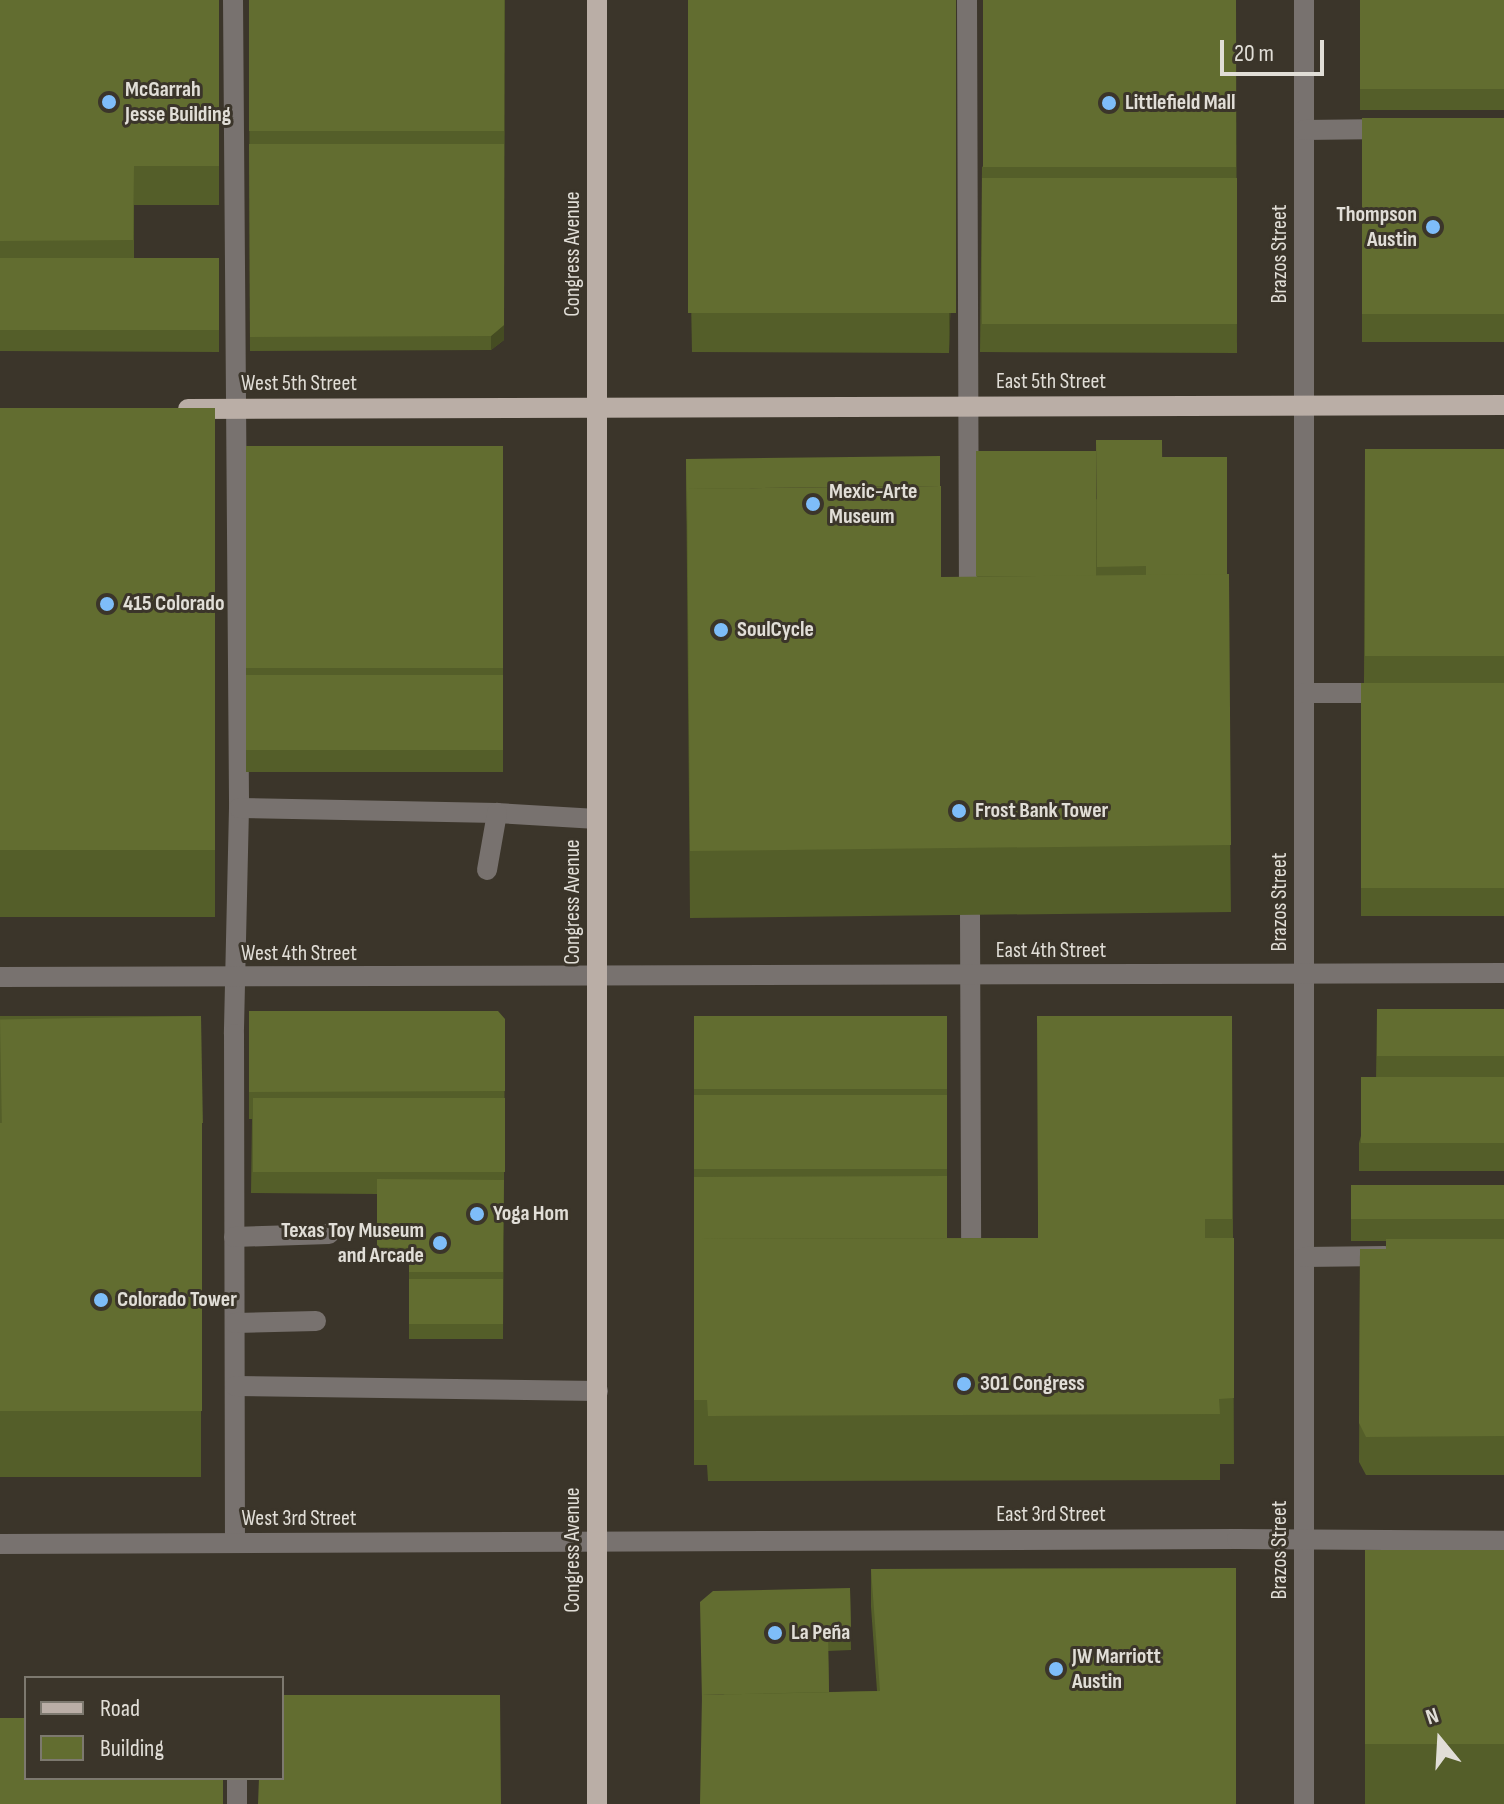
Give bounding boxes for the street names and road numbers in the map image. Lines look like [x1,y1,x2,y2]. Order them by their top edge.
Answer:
street label: Congress Avenue [560,191,586,317]
street label: Brazos Street [1267,205,1293,303]
street label: East 5th Street [996,369,1106,395]
street label: West 5th Street [241,371,357,397]
street label: Congress Avenue [560,839,586,965]
street label: Brazos Street [1267,853,1293,951]
street label: East 4th Street [996,938,1106,964]
street label: West 4th Street [241,941,357,967]
street label: Congress Avenue [560,1487,586,1613]
street label: Brazos Street [1267,1501,1293,1599]
street label: East 3rd Street [996,1502,1106,1528]
street label: West 3rd Street [241,1506,357,1532]

